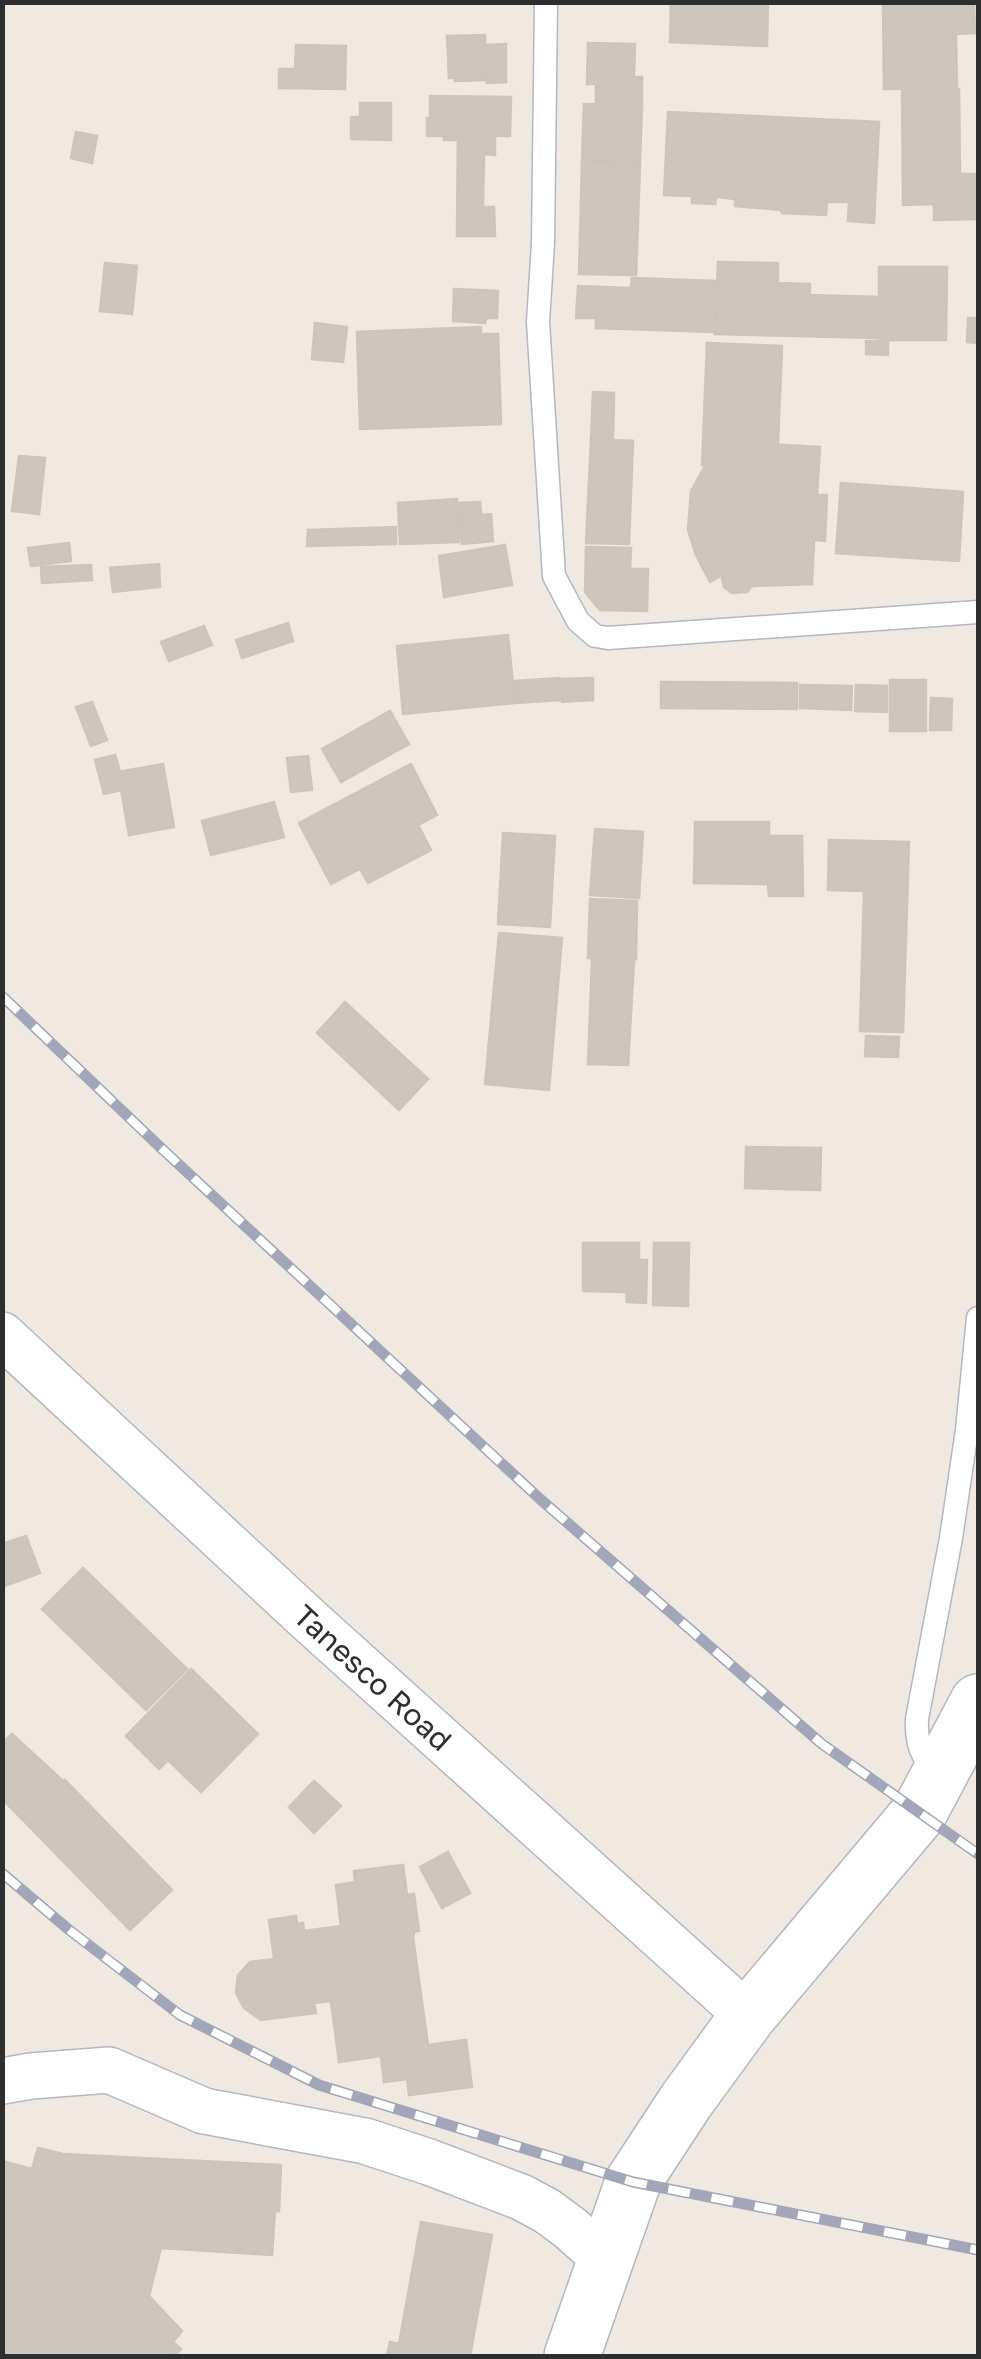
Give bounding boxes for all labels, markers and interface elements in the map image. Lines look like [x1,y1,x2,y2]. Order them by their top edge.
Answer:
street label: Tanesco Road [287,1597,459,1758]

